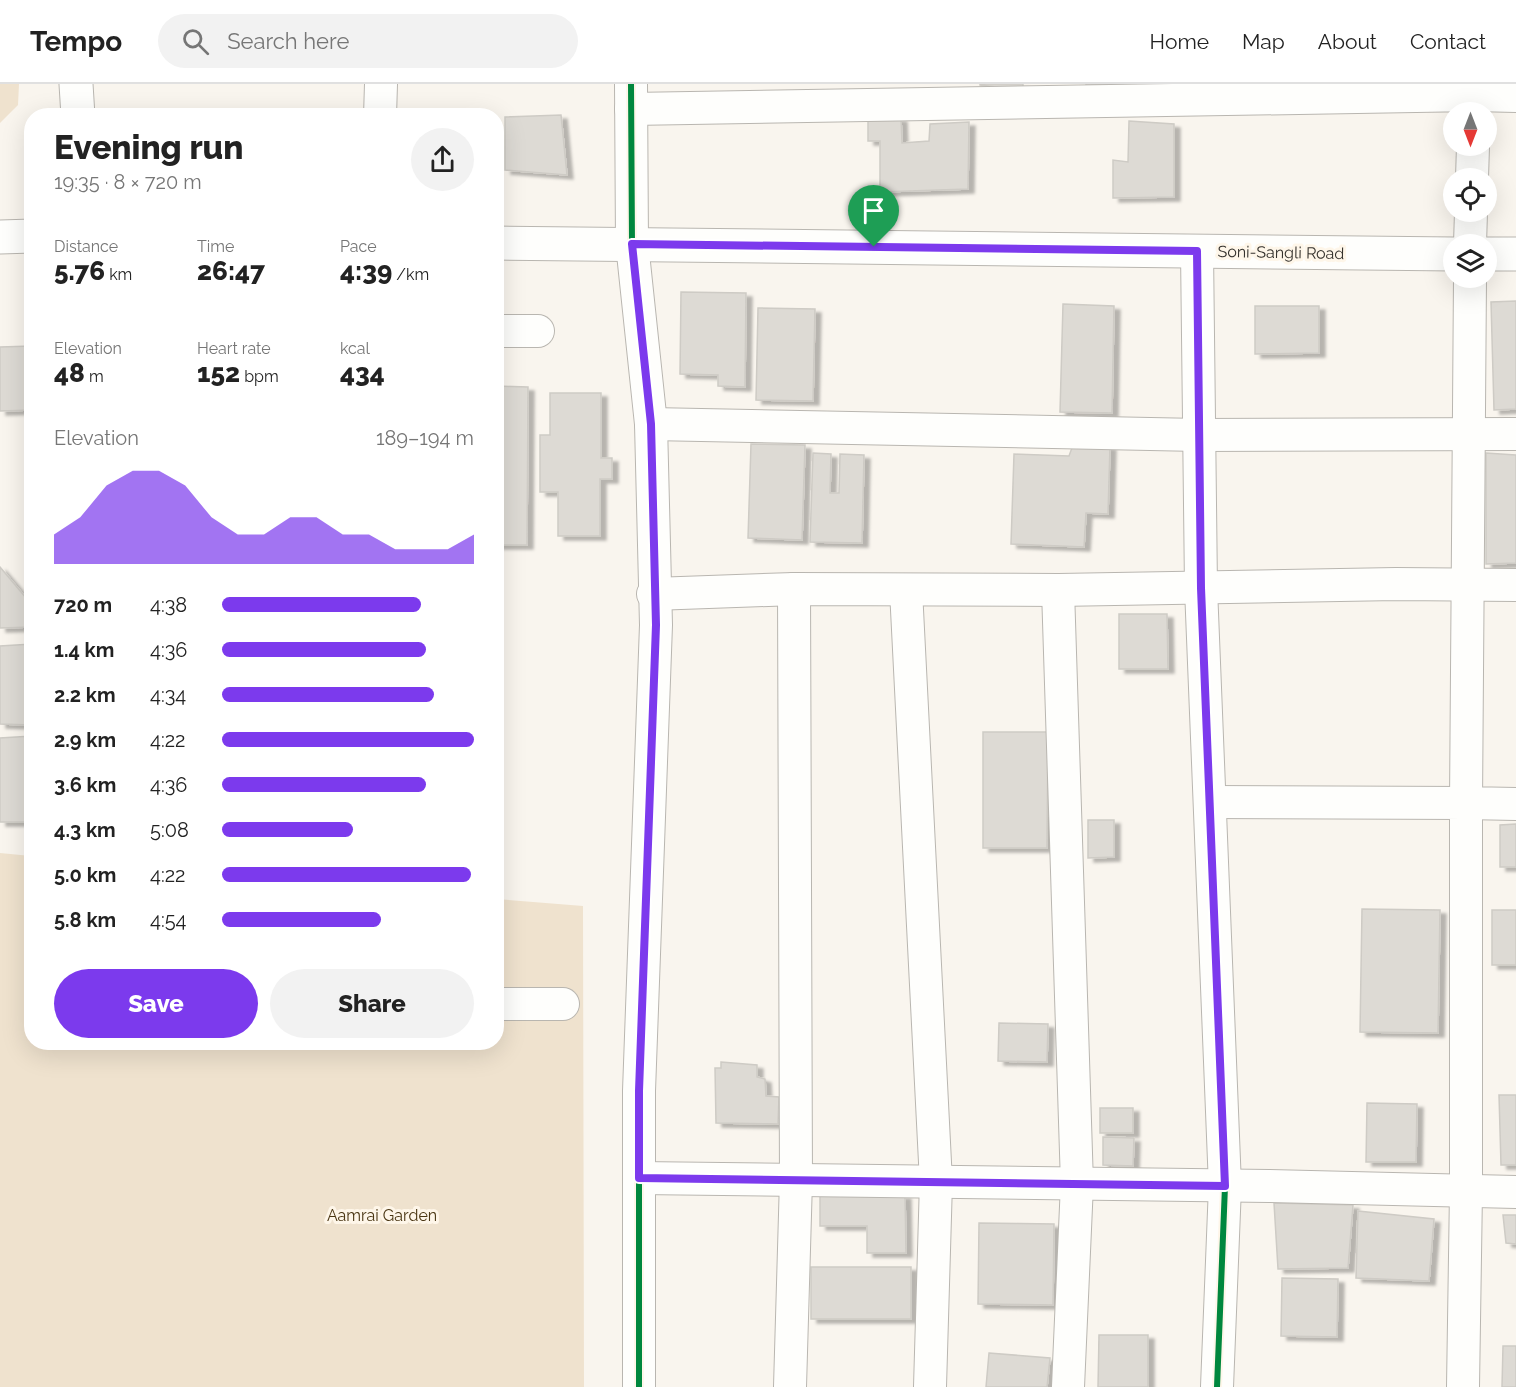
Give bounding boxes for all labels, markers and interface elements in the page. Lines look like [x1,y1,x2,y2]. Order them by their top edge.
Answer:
search box [158,14,578,68]
text: Tempo [30,25,122,58]
icon: search [179,25,212,58]
text: Search here [227,28,349,54]
text: Home [1150,29,1209,54]
text: Map [1242,29,1285,54]
text: About [1318,29,1377,54]
text: Contact [1410,29,1486,54]
north arrow [1443,102,1497,156]
map controls [1443,102,1497,288]
text: Evening run [54,128,244,167]
button: share [411,128,474,191]
button: locate [1443,168,1497,222]
text: 19:35 · 8 × 720 m [54,170,202,194]
pin [848,185,899,247]
icon: arrive [857,194,890,227]
button: layers [1443,234,1497,288]
text: Distance [54,237,118,256]
text: Time [197,237,234,256]
text: Pace [340,237,377,256]
street label: Soni-Sangli Road [1217,242,1345,263]
text: 5.76 [54,256,105,286]
text: 26:47 [197,256,265,286]
text: 4:39 [340,256,392,286]
text: km [105,265,132,284]
text: /km [392,265,429,284]
text: Elevation [54,339,122,358]
text: Heart rate [197,339,271,358]
text: kcal [340,339,370,358]
text: 48 [54,358,85,388]
text: 152 [197,358,240,388]
text: 434 [340,358,385,388]
text: m [85,367,104,386]
text: bpm [240,367,279,386]
text: Elevation [54,426,139,450]
text: 189–194 m [376,426,474,450]
text: 720 m [54,593,112,617]
text: 4:38 [150,593,187,617]
text: 1.4 km [54,638,114,662]
text: 4:36 [150,638,187,662]
text: 2.2 km [54,683,116,707]
text: 4:34 [150,683,186,707]
text: 2.9 km [54,728,116,752]
text: 4:22 [150,728,186,752]
text: 3.6 km [54,773,116,797]
text: 4:36 [150,773,187,797]
text: 4.3 km [54,818,116,842]
text: 5:08 [150,818,189,842]
text: 5.0 km [54,863,116,887]
text: 4:22 [150,863,186,887]
text: 5.8 km [54,908,116,932]
text: 4:54 [150,908,187,932]
button: Save [54,969,258,1038]
button: Share [270,969,474,1038]
park label: Aamrai Garden [327,1206,437,1225]

